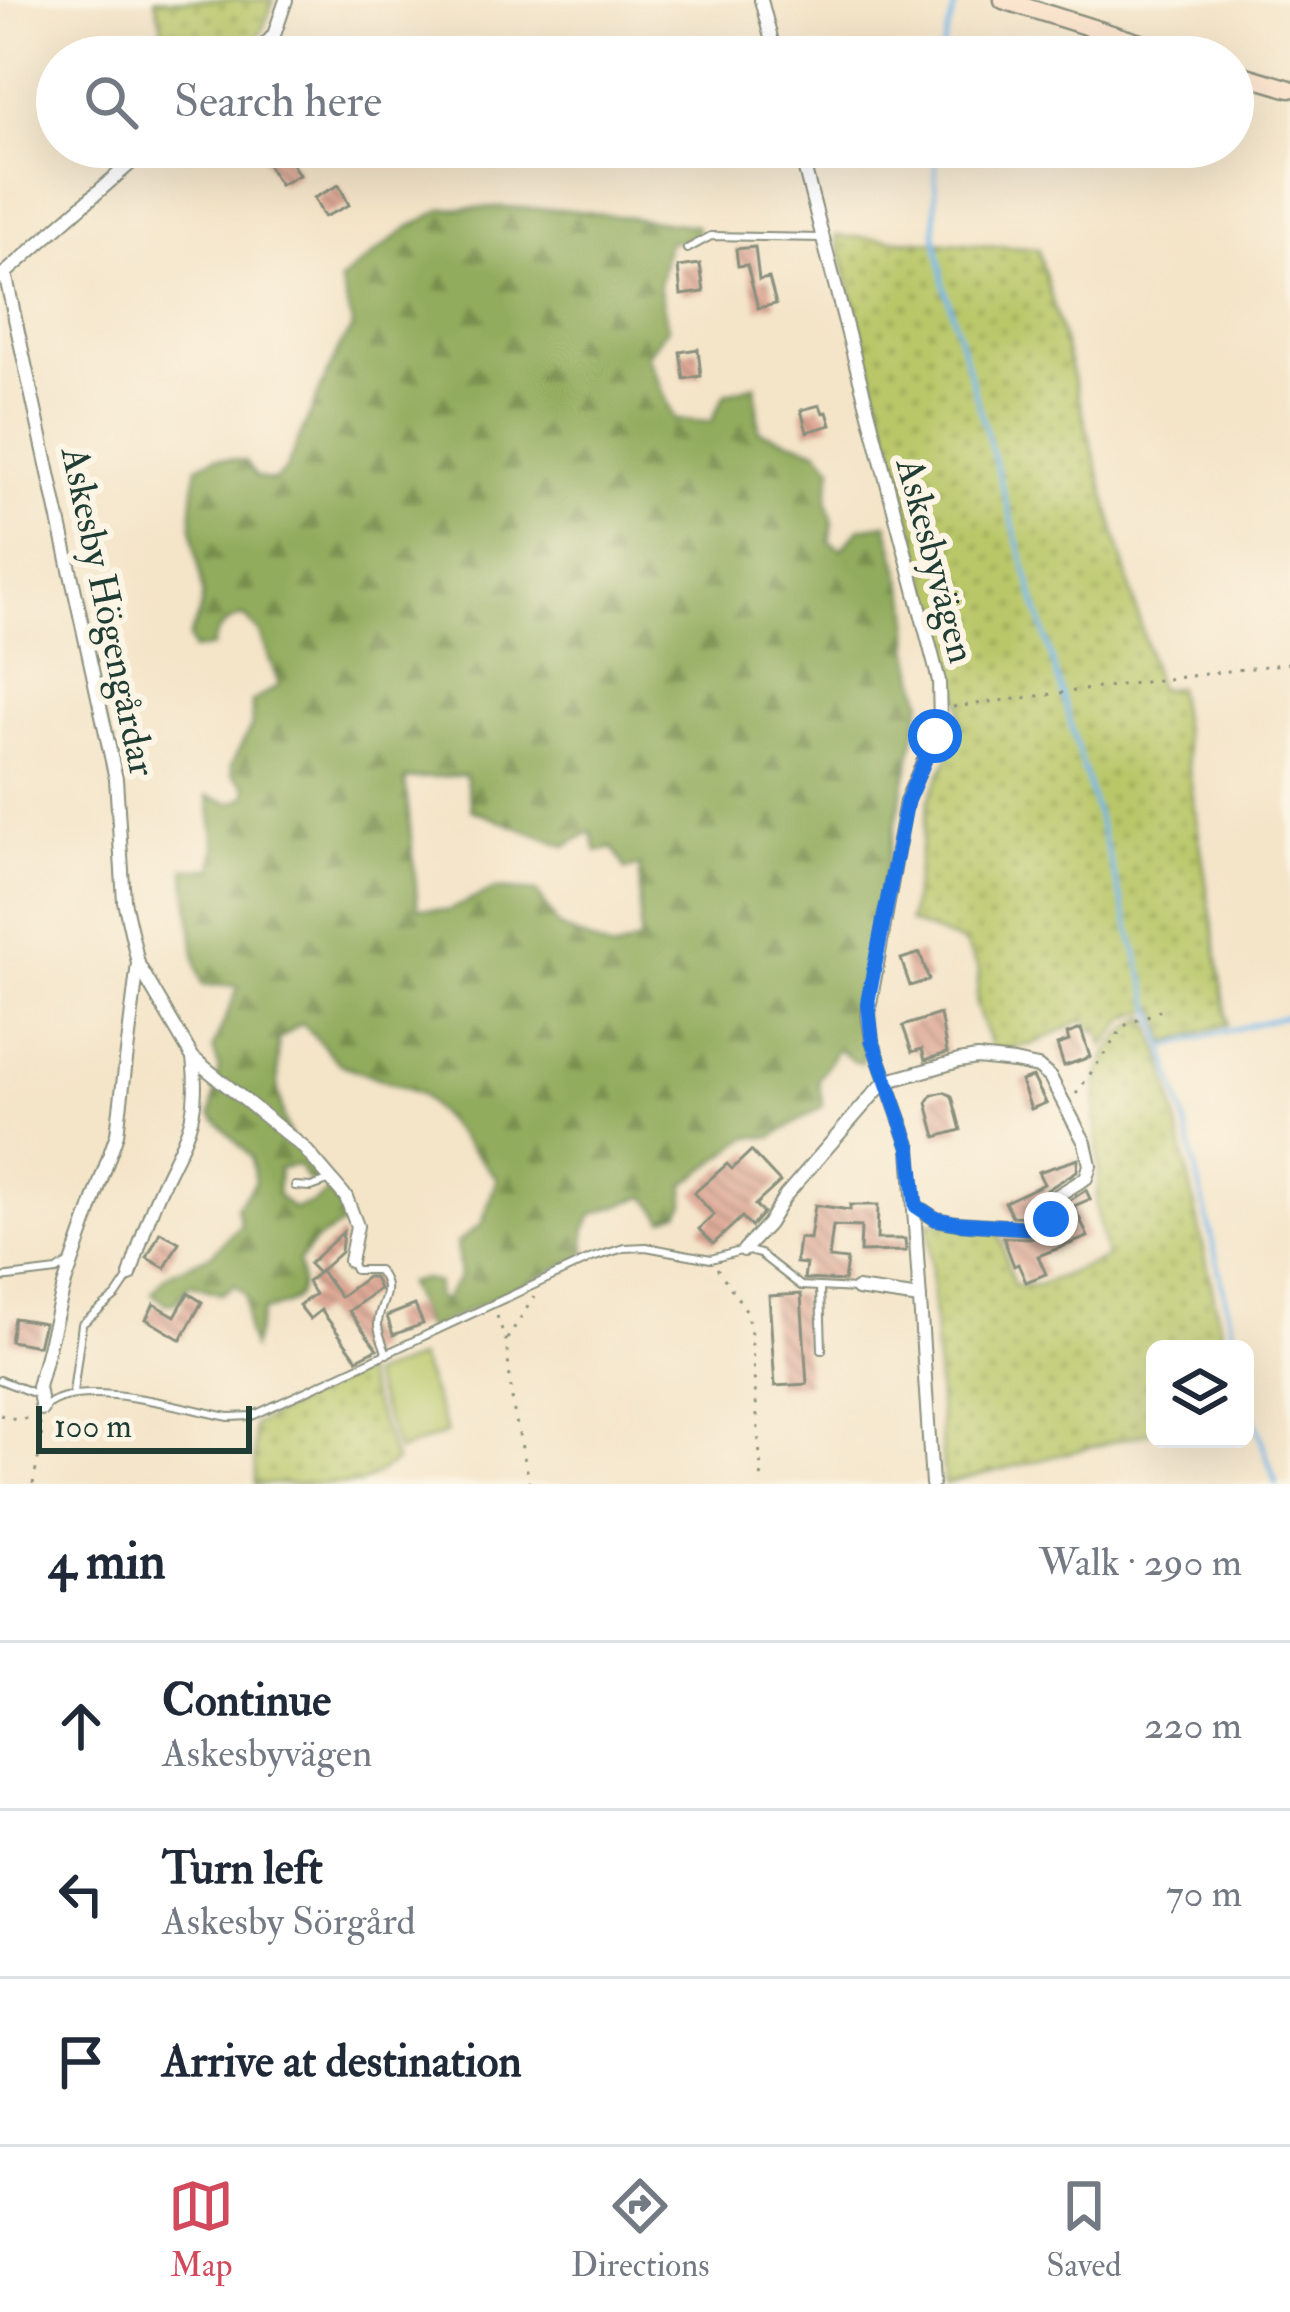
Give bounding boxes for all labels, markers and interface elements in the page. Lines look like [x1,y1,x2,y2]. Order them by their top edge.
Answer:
search box [36,36,1254,168]
icon: search [78,69,144,135]
text: Search here [174,74,382,130]
street label: Askesby Högengårdar [50,441,167,781]
street label: Askesbyvägen [884,452,986,668]
route start [908,709,962,763]
route end [1024,1192,1078,1246]
map controls [1146,1340,1254,1448]
button: layers [1146,1340,1254,1448]
scale bar [36,1400,252,1453]
text: 100 m [54,1406,132,1447]
text: 4 min [48,1530,166,1594]
text: Walk · 290 m [1039,1538,1242,1587]
text: Continue [162,1673,331,1729]
icon: ahead [48,1693,114,1759]
text: 220 m [1144,1701,1242,1750]
text: Askesbyvägen [162,1729,372,1778]
text: Turn left [162,1841,323,1897]
icon: left [48,1861,114,1927]
text: 70 m [1166,1869,1242,1918]
text: Askesby Sörgård [162,1897,416,1946]
icon: arrive [48,2029,114,2095]
text: Arrive at destination [162,2034,522,2090]
tab: Map [168,2173,234,2286]
tab: Directions [571,2173,710,2286]
tab: Saved [1046,2173,1122,2286]

